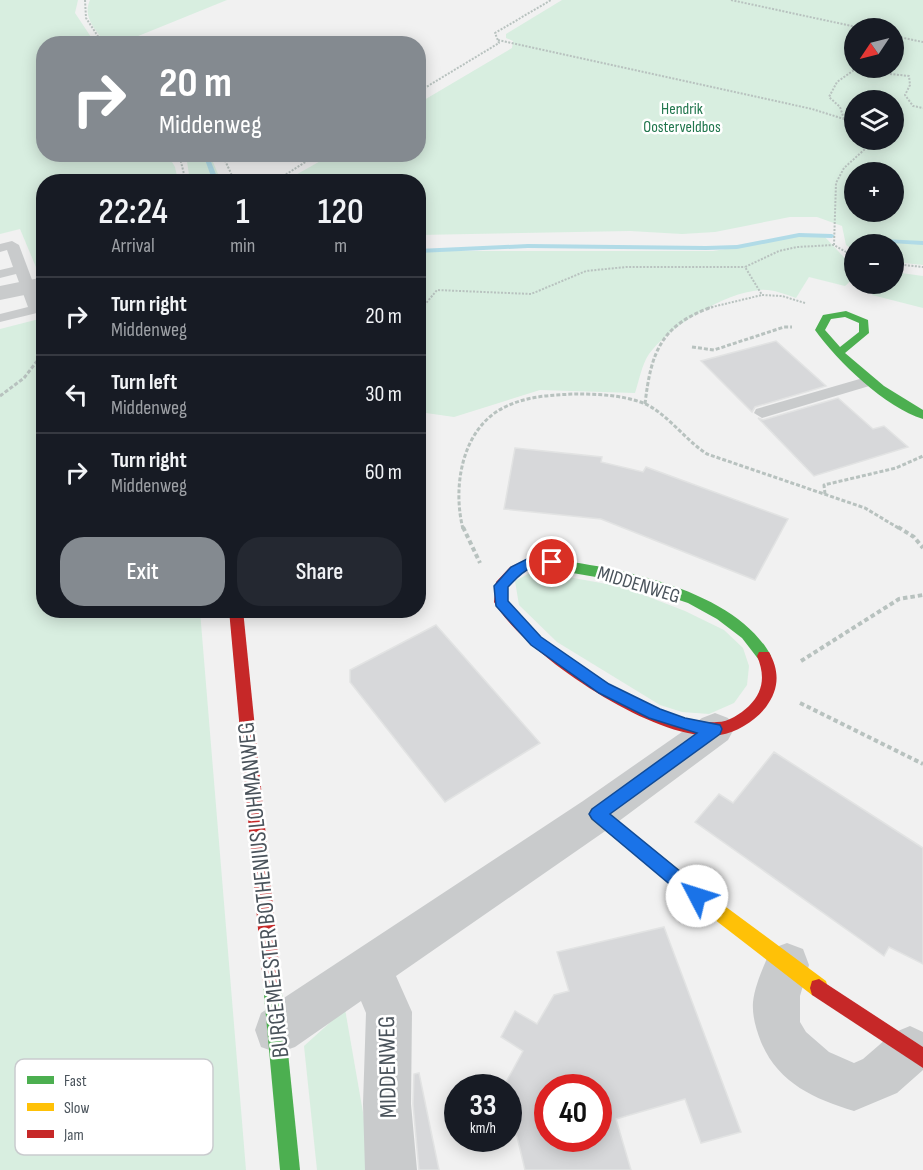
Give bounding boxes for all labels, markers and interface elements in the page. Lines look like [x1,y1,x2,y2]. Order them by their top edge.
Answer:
north arrow [844,18,904,78]
map controls [844,18,904,294]
text: 20 m [159,58,232,109]
icon: right [60,60,138,138]
button: layers [844,90,904,150]
park label: Hendrik Oosterveldbos [643,100,721,137]
text: Middenweg [159,109,262,141]
button: + [844,162,904,222]
text: 22:24 [98,191,168,234]
text: 1 [236,191,250,234]
text: 120 [318,191,364,234]
text: Arrival [112,234,155,258]
text: min [230,234,255,258]
text: m [334,234,347,258]
button: − [844,234,904,294]
text: Turn right [111,291,187,318]
icon: right [60,300,93,333]
text: 20 m [366,303,402,330]
text: Middenweg [111,318,187,342]
text: Turn left [111,369,177,396]
icon: left [60,378,93,411]
text: 30 m [365,381,402,408]
text: Middenweg [111,396,187,420]
text: Turn right [111,447,187,474]
icon: right [60,456,93,489]
text: 60 m [365,459,402,486]
text: Middenweg [111,474,187,498]
pin [526,536,577,587]
button: Exit [60,537,225,606]
button: Share [237,537,402,606]
icon: arrive [535,545,568,578]
street label: MIDDENWEG [595,561,683,609]
street label: BURGEMEESTER BOTHENIUS LOHMANWEG [231,721,296,1059]
position arrow [665,864,729,928]
street label: MIDDENWEG [372,1016,403,1118]
legend [15,1059,213,1155]
text: Fast [64,1072,87,1091]
speed limit sign: 40 [534,1074,612,1152]
text: 33 [470,1088,496,1124]
text: Slow [64,1099,89,1118]
text: km/h [470,1119,496,1138]
text: Jam [63,1126,84,1145]

